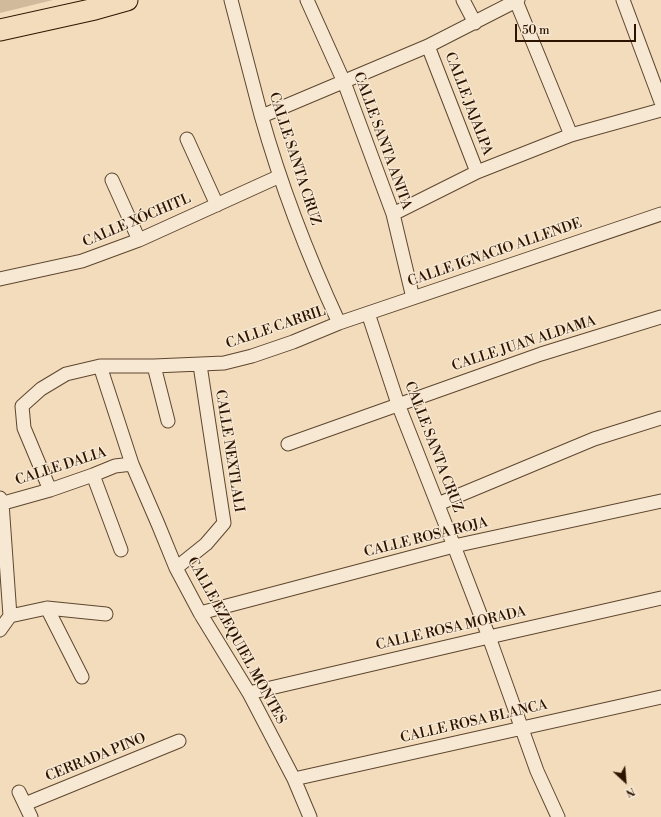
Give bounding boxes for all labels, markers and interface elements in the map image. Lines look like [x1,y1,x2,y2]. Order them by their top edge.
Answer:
scale bar [517,16,638,42]
text: 50 m [522,23,550,38]
street label: CALLE JAJALPA [441,50,495,158]
street label: CALLE SANTA ANITA [349,70,415,212]
street label: CALLE SANTA CRUZ [265,90,323,228]
street label: CALLE XÓCHITL [80,191,194,251]
street label: CALLE IGNACIO ALLENDE [406,215,584,291]
street label: CALLE CARRIL [224,303,328,353]
street label: CALLE JUAN ALDAMA [450,313,598,375]
street label: CALLE SANTA CRUZ [400,379,466,515]
street label: CALLE NEXTLALI [211,389,247,513]
street label: CALLE DALIA [13,444,109,490]
street label: CALLE ROSA ROJA [362,514,490,562]
street label: CALLE EZEQUIEL MONTES [183,555,289,727]
street label: CALLE ROSA MORADA [374,604,528,654]
street label: CALLE ROSA BLANCA [399,697,549,747]
street label: CERRADA PINO [43,730,149,786]
north arrow [605,761,645,801]
text: N [623,784,637,800]

